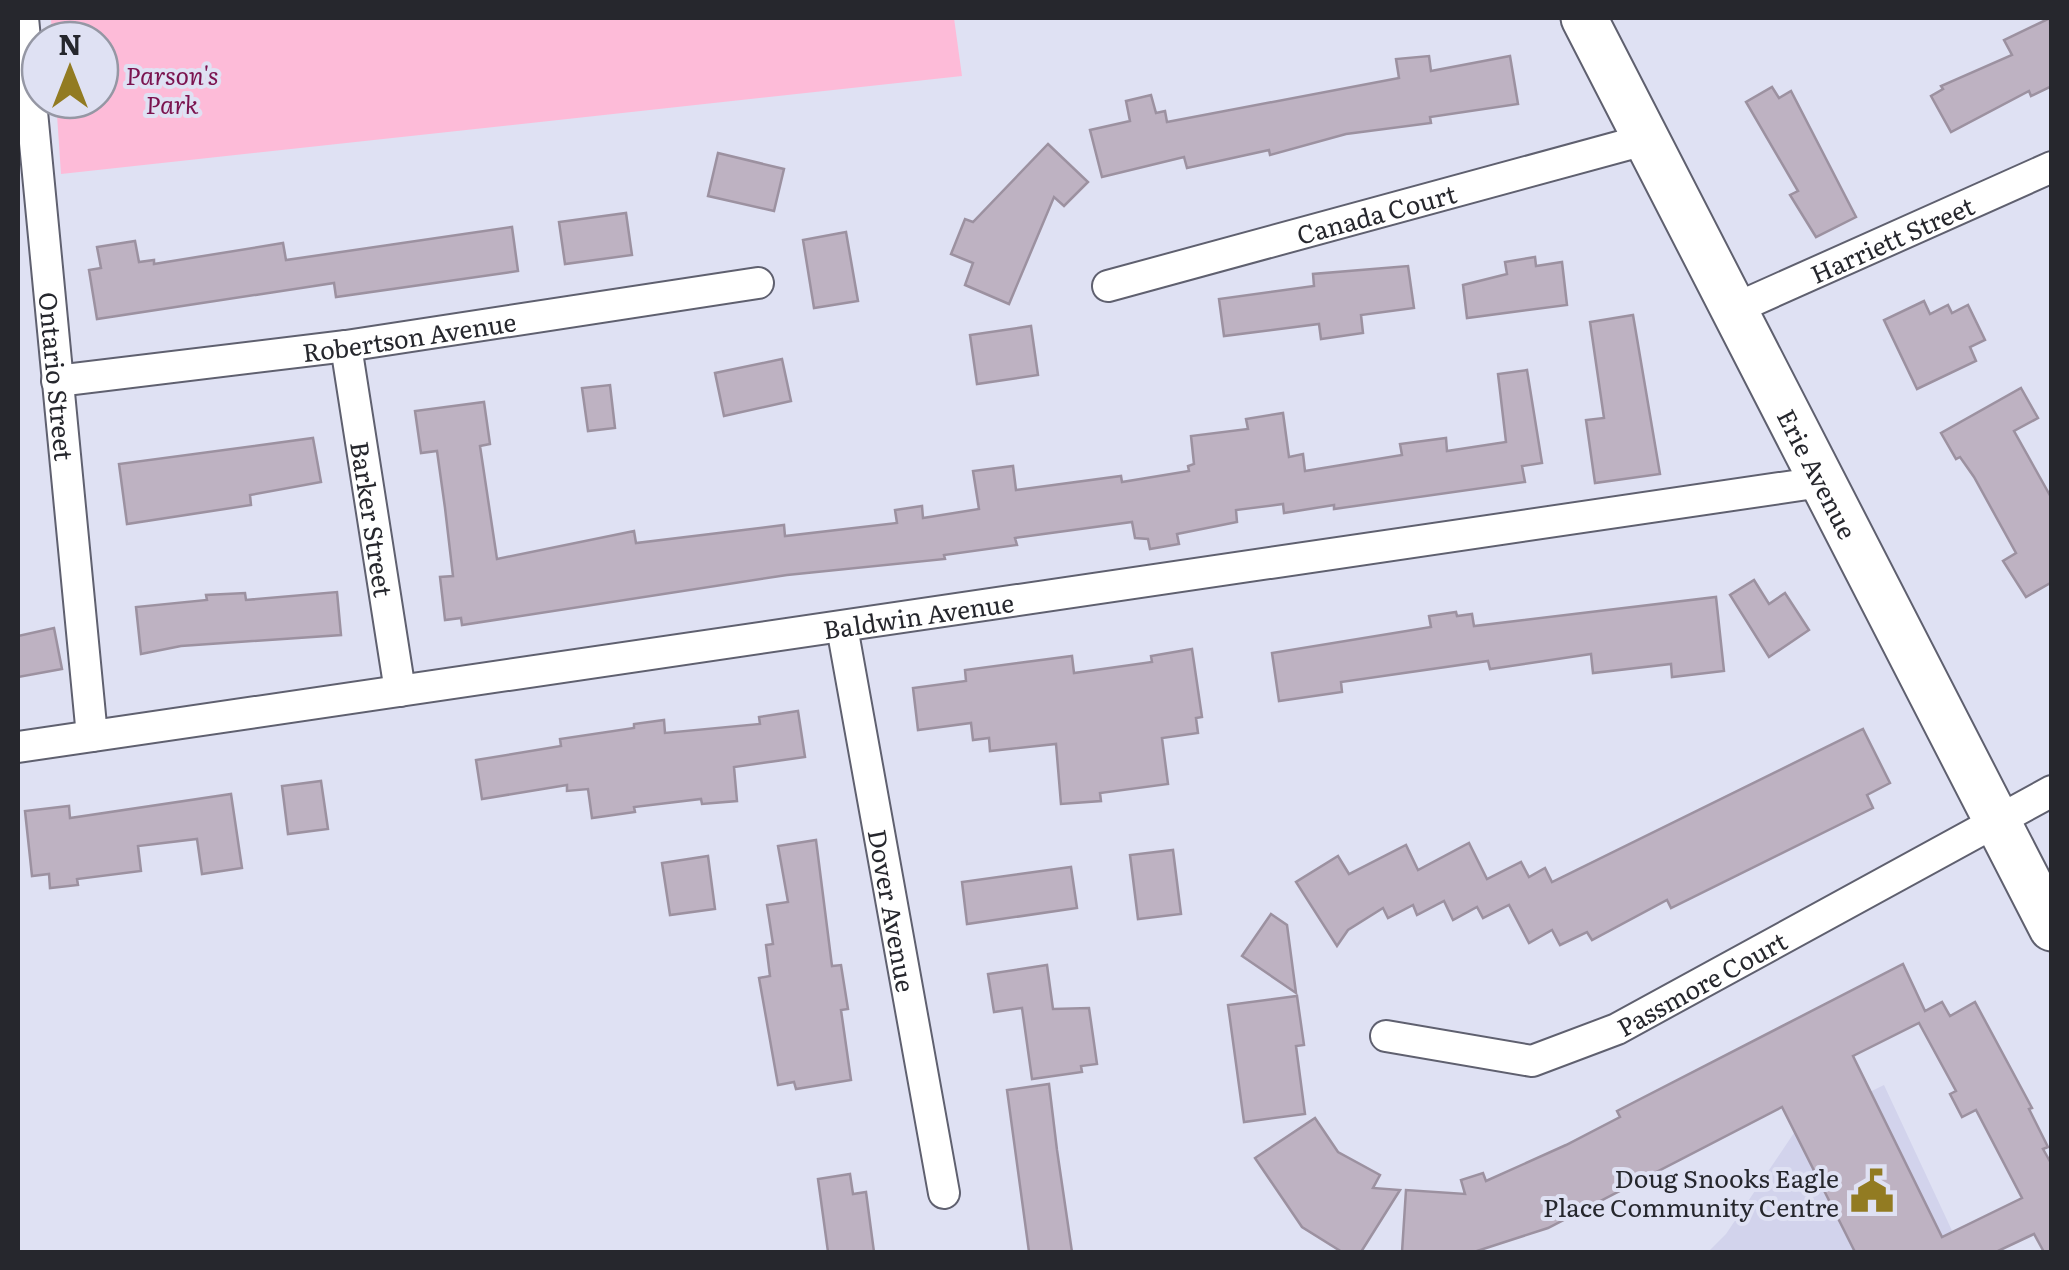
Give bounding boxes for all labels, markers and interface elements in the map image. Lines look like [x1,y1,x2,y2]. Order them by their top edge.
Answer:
north arrow [20,20,120,120]
text: N [58,22,82,64]
park label: Parson's Park [125,56,219,122]
street label: Canada Court [1292,174,1460,252]
street label: Harriett Street [1804,186,1979,291]
street label: Ontario Street [31,290,84,462]
street label: Robertson Avenue [300,302,519,370]
street label: Erie Avenue [1769,402,1867,545]
street label: Barker Street [343,438,403,599]
street label: Baldwin Avenue [820,582,1016,647]
street label: Dover Avenue [860,826,926,995]
street label: Passmore Court [1610,921,1793,1044]
place label: Doug Snooks Eagle Place Community Centre [1543,1159,1839,1225]
public building icon: Doug Snooks Eagle Place Community Centre [1848,1167,1896,1215]

